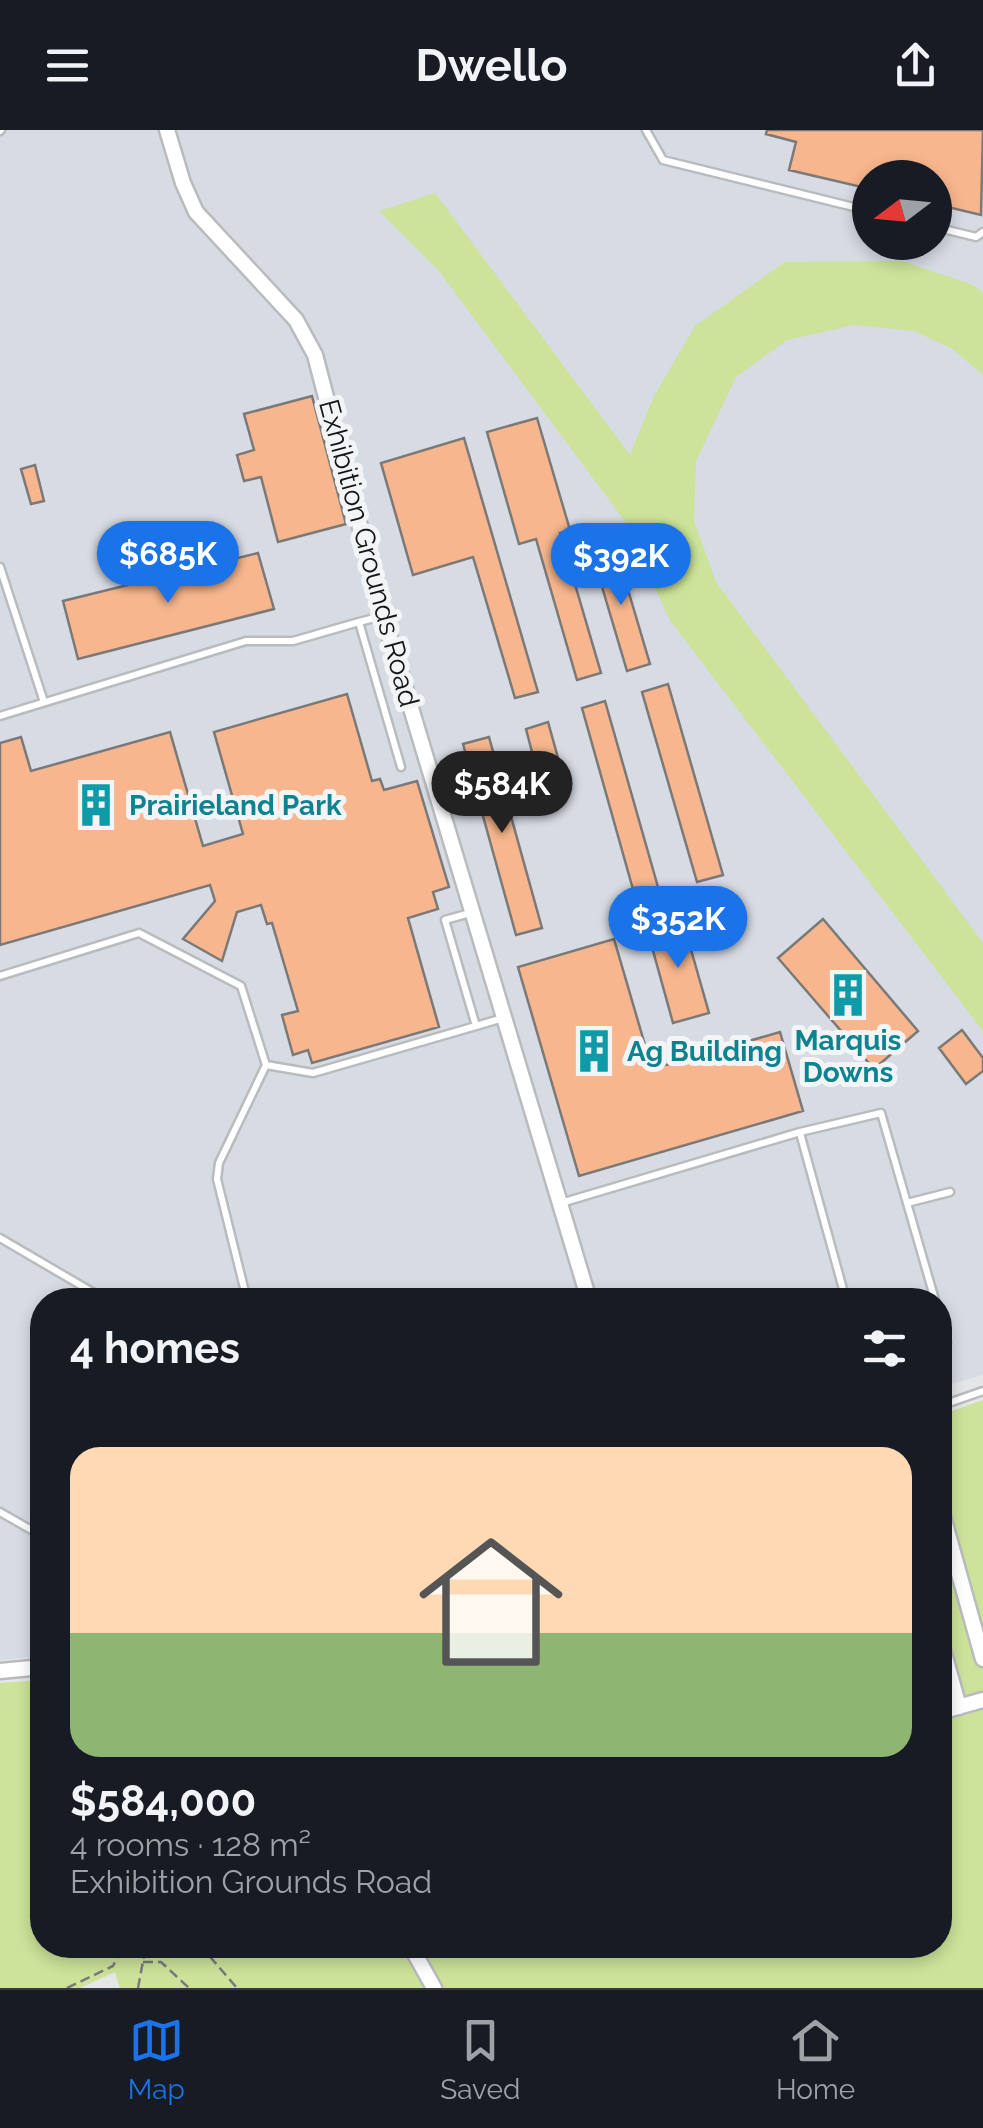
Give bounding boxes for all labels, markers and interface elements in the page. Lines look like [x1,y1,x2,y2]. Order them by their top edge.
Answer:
icon: menu [40,38,95,93]
icon: share [888,38,943,93]
text: Dwello [416,39,567,92]
north arrow [852,160,952,260]
map controls [852,160,952,260]
street label: Exhibition Grounds Road [312,396,426,710]
pin: $685K [98,521,238,606]
pin: $392K [551,523,691,608]
text: $685K [119,535,217,572]
text: $392K [573,537,669,574]
pin: $584K [432,751,572,836]
text: $584K [453,765,551,802]
building icon: Prairieland Park [72,781,120,829]
place label: Prairieland Park [129,789,342,822]
pin: $352K [608,886,748,971]
text: $352K [630,900,726,937]
building icon: Marquis Downs [824,971,872,1019]
place label: Marquis Downs [795,1024,901,1089]
building icon: Ag Building [570,1027,618,1075]
place label: Ag Building [627,1035,782,1068]
icon: filters [857,1321,912,1376]
text: 4 homes [70,1324,240,1373]
icon: home [401,1512,581,1692]
text: $584,000 [70,1777,256,1826]
text: 4 rooms · 128 m² [70,1826,311,1863]
text: Exhibition Grounds Road [70,1863,432,1900]
tab: Map [128,2013,185,2106]
tab: Saved [440,2013,520,2106]
tab: Home [776,2013,855,2106]

